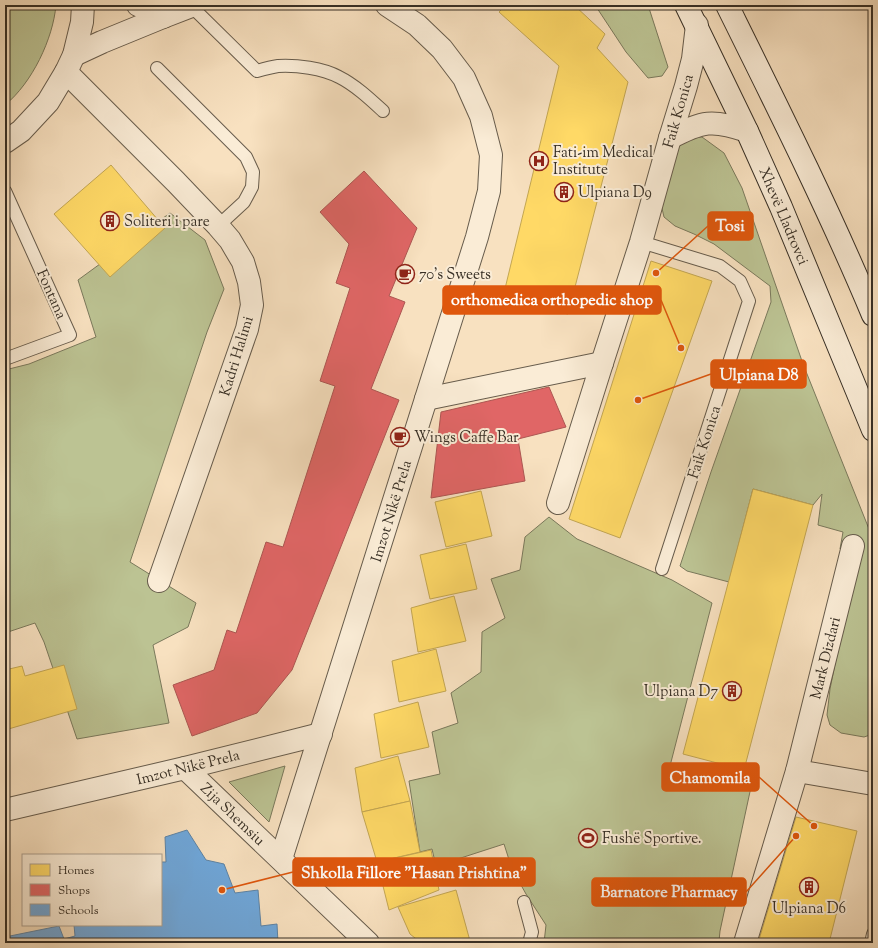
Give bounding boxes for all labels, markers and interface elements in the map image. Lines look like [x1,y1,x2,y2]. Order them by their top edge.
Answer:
street label: Faik Konica [659,72,700,151]
place label: Fati-im Medical Institute [553,143,653,181]
hospital icon: Fati-im Medical Institute [528,150,550,172]
street label: Xhevë Lladrovci [753,164,813,269]
building icon: Ulpiana D9 [553,181,575,203]
place label: Ulpiana D9 [578,183,652,204]
building icon: Soliteri i pare [99,210,121,232]
place label: Soliteri i pare [124,212,210,233]
callout: Tosi [708,212,753,240]
text: Tosi [715,216,745,239]
cafe icon: 70's Sweets [394,263,416,285]
place label: 70's Sweets [419,265,491,286]
street label: Fontana [30,266,71,323]
callout: orthomedica orthopedic shop [443,286,661,314]
text: orthomedica orthopedic shop [451,290,653,313]
street label: Kadri Halimi [215,314,260,399]
callout: Ulpiana D8 [711,360,806,388]
text: Ulpiana D8 [719,365,799,388]
street label: Faik Konica [684,403,727,482]
cafe icon: Wings Caffe Bar [389,426,411,448]
place label: Wings Caffe Bar [414,428,519,449]
street label: Imzot Nikë Prela [367,458,418,565]
street label: Mark Dizdari [806,615,847,702]
building icon: Ulpiana D7 [721,680,743,702]
place label: Ulpiana D7 [644,682,718,703]
street label: Imzot Nikë Prela [135,745,242,791]
callout: Chamomila [662,763,759,791]
text: Chamomila [669,768,751,791]
street label: Zija Shemsiu [195,779,269,852]
sports icon: Fushë Sportive. [577,827,599,849]
place label: Fushë Sportive. [602,829,702,850]
legend [22,854,162,926]
callout: Shkolla Fillore "Hasan Prishtina" [293,858,535,886]
text: Homes [58,862,94,880]
text: Shkolla Fillore "Hasan Prishtina" [301,863,527,886]
building icon: Ulpiana D6 [798,876,820,898]
callout: Barnatore Pharmacy [592,878,746,906]
text: Shops [58,882,90,900]
text: Barnatore Pharmacy [600,882,738,905]
place label: Ulpiana D6 [772,899,846,920]
text: Schools [58,902,99,920]

